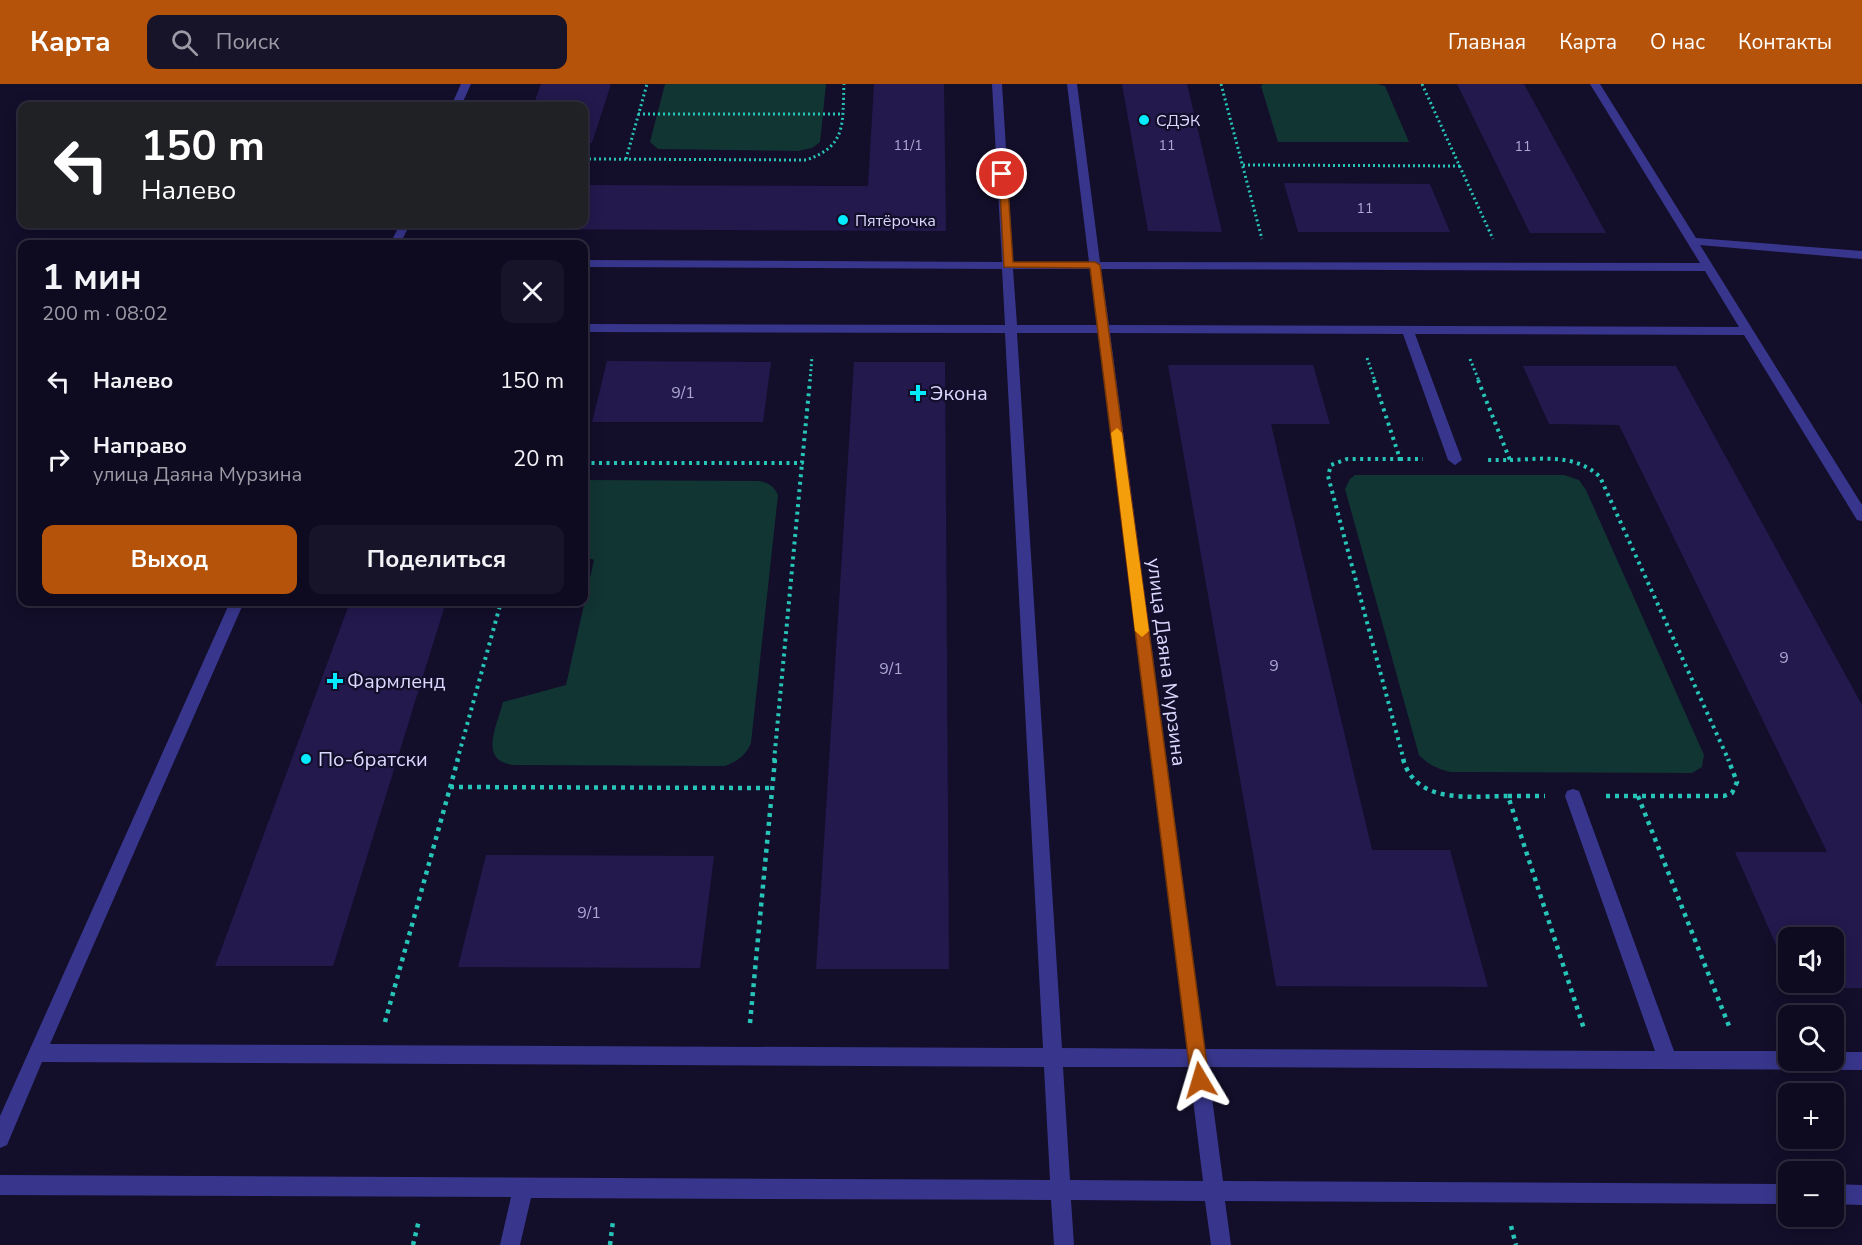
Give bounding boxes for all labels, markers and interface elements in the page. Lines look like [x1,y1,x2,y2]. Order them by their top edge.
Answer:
search box [147,15,567,69]
text: Карта [30,23,111,61]
icon: search [168,26,201,59]
text: Поиск [216,27,280,57]
text: Главная [1448,28,1526,56]
text: Карта [1559,28,1617,56]
text: О нас [1650,28,1705,56]
text: Контакты [1738,28,1832,56]
place label: СДЭК [1156,110,1201,132]
marker: СДЭК [1137,113,1151,127]
text: 150 m [141,118,265,175]
icon: left [42,126,120,204]
house number: 11/1 [893,136,923,155]
house number: 11 [1159,136,1175,155]
house number: 11 [1515,137,1531,156]
pin [976,148,1027,199]
icon: arrive [985,157,1018,190]
text: Налево [141,172,236,209]
house number: 11 [1357,199,1373,218]
place label: Пятёрочка [855,210,936,232]
marker: Пятёрочка [836,213,850,227]
text: 1 мин [42,253,142,302]
button: close [501,260,564,323]
text: 200 m · 08:02 [42,300,168,327]
icon: left [42,365,75,398]
text: Налево [93,366,173,396]
text: 150 m [500,366,564,396]
place label: Экона [930,380,988,407]
house number: 9/1 [671,382,695,404]
marker: Экона [911,386,925,400]
text: Направо [93,431,187,461]
icon: right [42,443,75,476]
text: 20 m [513,444,564,474]
text: улица Даяна Мурзина [93,461,302,488]
button: Выход [42,525,297,594]
button: Поделиться [309,525,564,594]
street label: улица Даяна Мурзина [1140,557,1193,768]
house number: 9 [1779,647,1789,669]
house number: 9 [1269,655,1279,677]
house number: 9/1 [879,658,903,680]
place label: Фармленд [347,668,446,695]
marker: Фармленд [328,674,342,688]
place label: По-братски [318,746,428,773]
marker: По-братски [299,752,313,766]
house number: 9/1 [577,902,601,924]
map controls [1778,927,1844,1227]
button: sound [1778,927,1844,993]
button: search [1778,1005,1844,1071]
position arrow [1168,1048,1232,1112]
button: + [1778,1083,1844,1149]
button: − [1778,1161,1844,1227]

